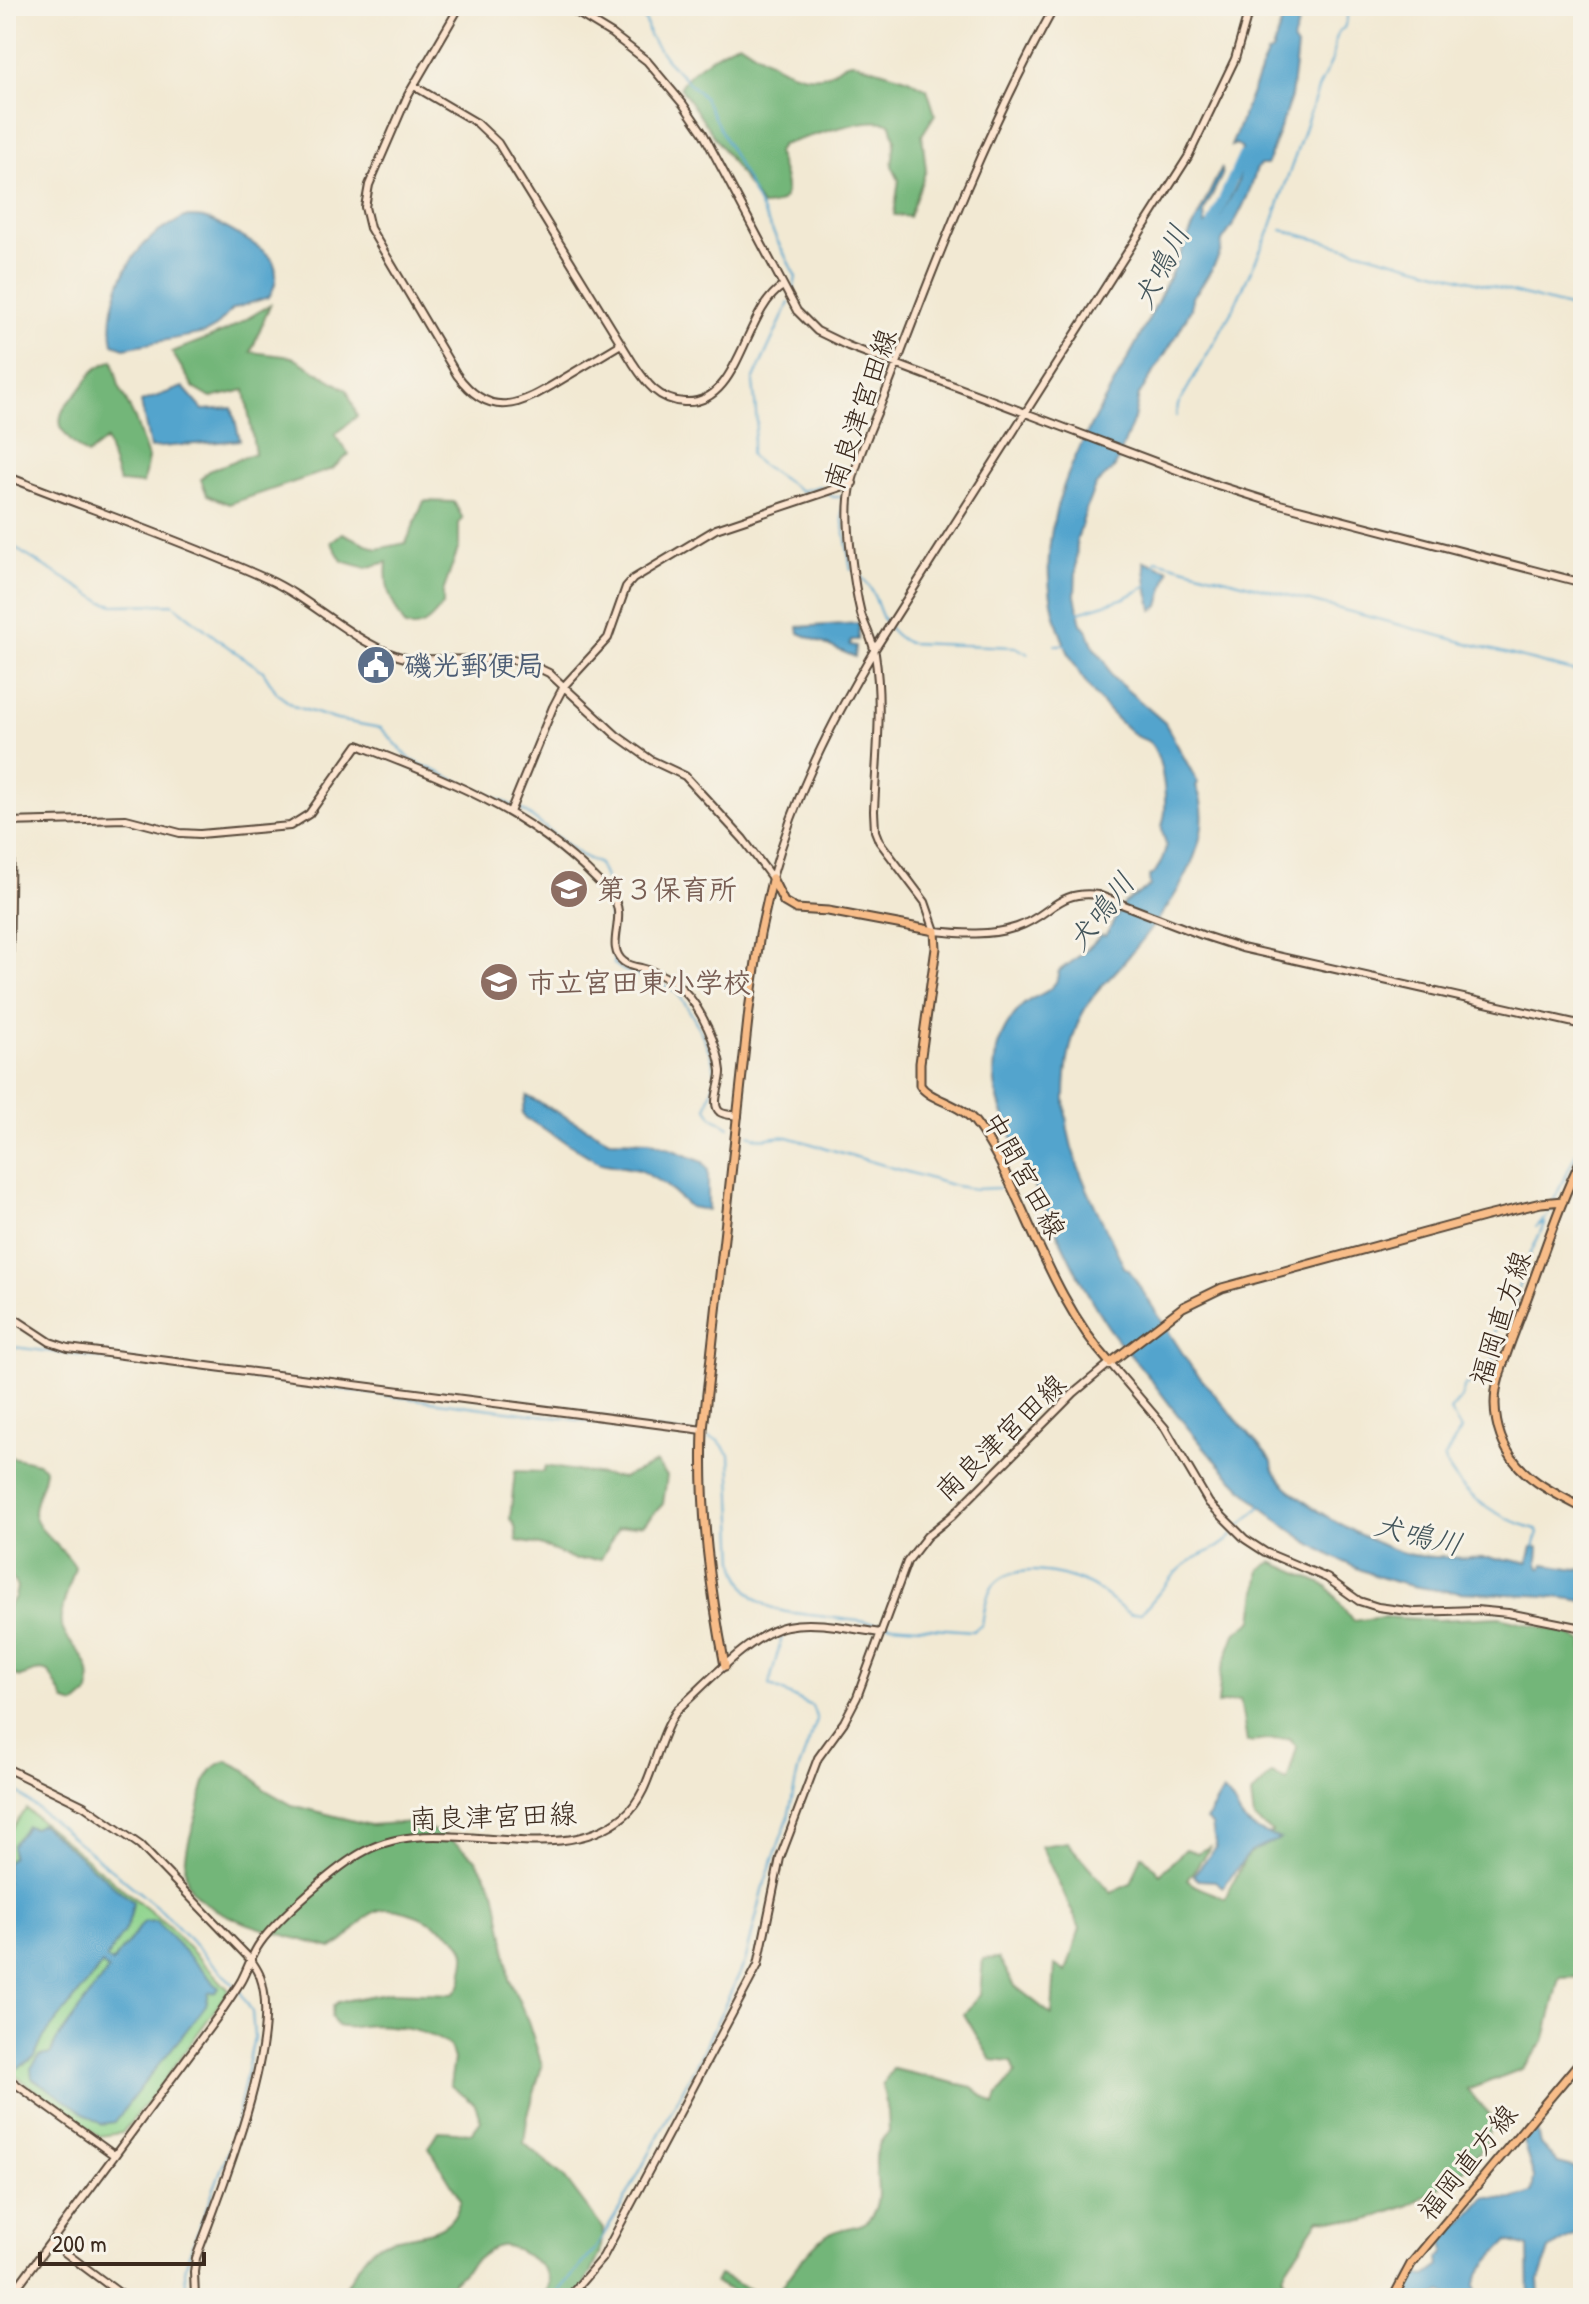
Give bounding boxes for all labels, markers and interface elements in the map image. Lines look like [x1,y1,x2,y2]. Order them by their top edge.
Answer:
water label: 犬鳴川 [1122,217,1198,316]
street label: 南良津宮田線 [815,323,905,495]
public building icon: 磯光郵便局 [355,644,397,686]
place label: 磯光郵便局 [404,646,544,684]
water label: 犬鳴川 [1057,864,1144,959]
school or university icon: 第３保育所 [548,868,590,910]
place label: 第３保育所 [597,870,737,908]
school or university icon: 市立宮田東小学校 [478,961,520,1003]
place label: 市立宮田東小学校 [527,963,751,1001]
street label: 中間宮田線 [974,1105,1076,1245]
street label: 福岡直方線 [1460,1246,1540,1390]
street label: 南良津宮田線 [926,1365,1074,1509]
water label: 犬鳴川 [1370,1504,1467,1564]
street label: 南良津宮田線 [408,1794,578,1838]
street label: 福岡直方線 [1408,2096,1526,2228]
scale bar [40,2216,204,2266]
text: 200 m [52,2227,107,2259]

